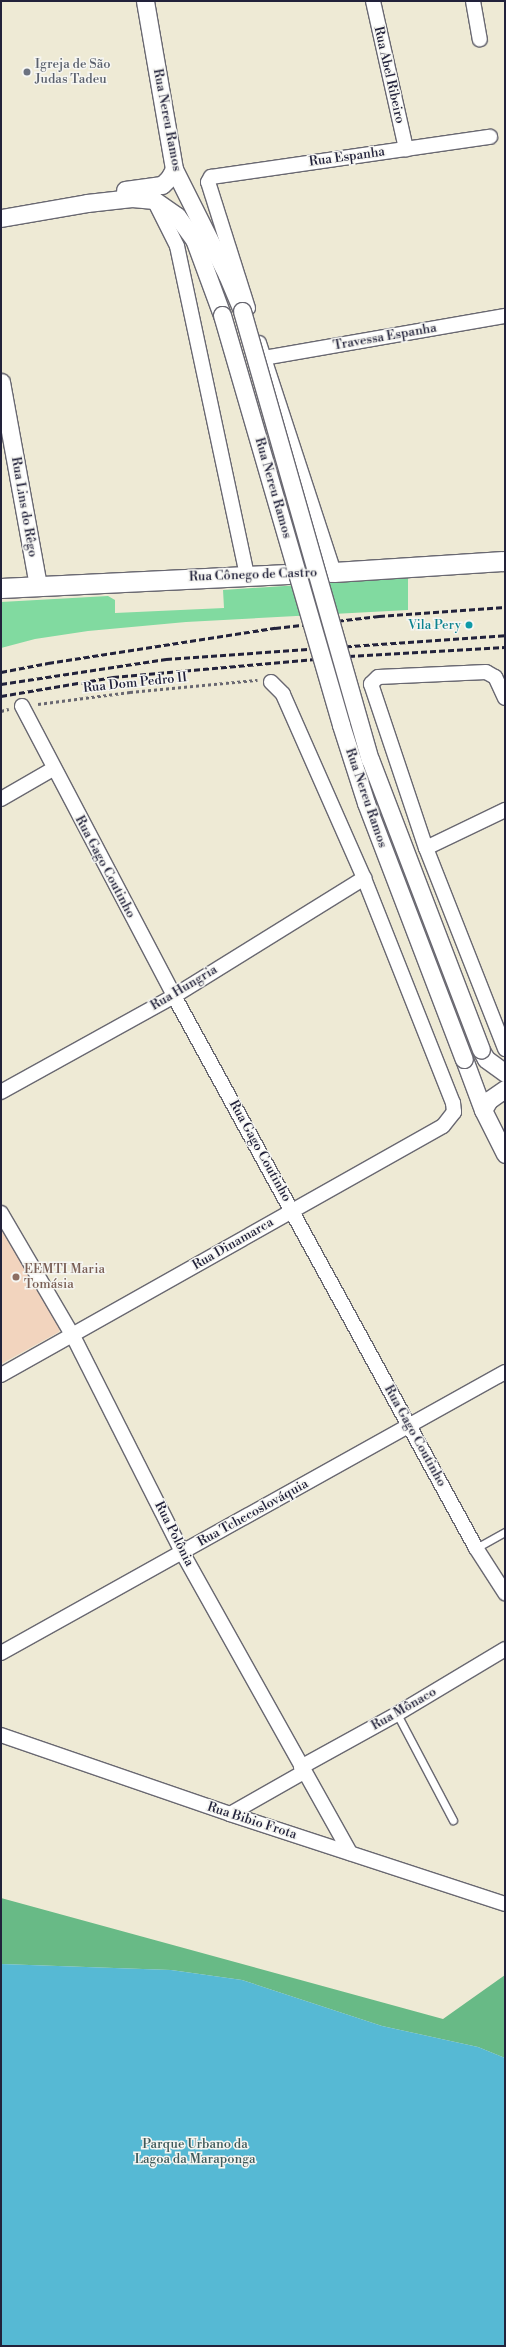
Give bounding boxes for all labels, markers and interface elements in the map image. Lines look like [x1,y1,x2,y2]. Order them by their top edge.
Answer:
street label: Rua Abel Ribeiro [370,25,408,125]
place label: Igreja de São Judas Tadeu [35,57,111,88]
marker: Igreja de São Judas Tadeu [22,67,32,77]
street label: Rua Nereu Ramos [149,67,185,173]
street label: Rua Espanha [308,144,386,170]
street label: Travessa Espanha [332,320,438,354]
street label: Rua Nereu Ramos [251,436,295,540]
street label: Rua Lins do Rêgo [8,456,40,558]
street label: Rua Cônego de Castro [189,565,317,585]
place label: Vila Pery [408,617,461,633]
marker: Vila Pery [464,620,474,630]
street label: Rua Dom Pedro II [82,670,188,696]
street label: Rua Nereu Ramos [342,746,390,850]
street label: Rua Gago Coutinho [71,813,139,921]
street label: Rua Hungria [148,962,220,1014]
street label: Rua Gago Coutinho [226,1097,294,1205]
street label: Rua Dinamarca [190,1215,276,1273]
place label: EEMTI Maria Tomásia [24,1262,105,1293]
marker: EEMTI Maria Tomásia [11,1272,21,1282]
street label: Rua Gago Coutinho [381,1382,449,1490]
street label: Rua Tchecoslováquia [195,1476,311,1550]
street label: Rua Polônia [151,1499,197,1569]
street label: Rua Mônaco [369,1684,439,1734]
street label: Rua Bibio Frota [205,1799,299,1843]
park label: Parque Urbano da Lagoa da Maraponga [134,2137,256,2168]

